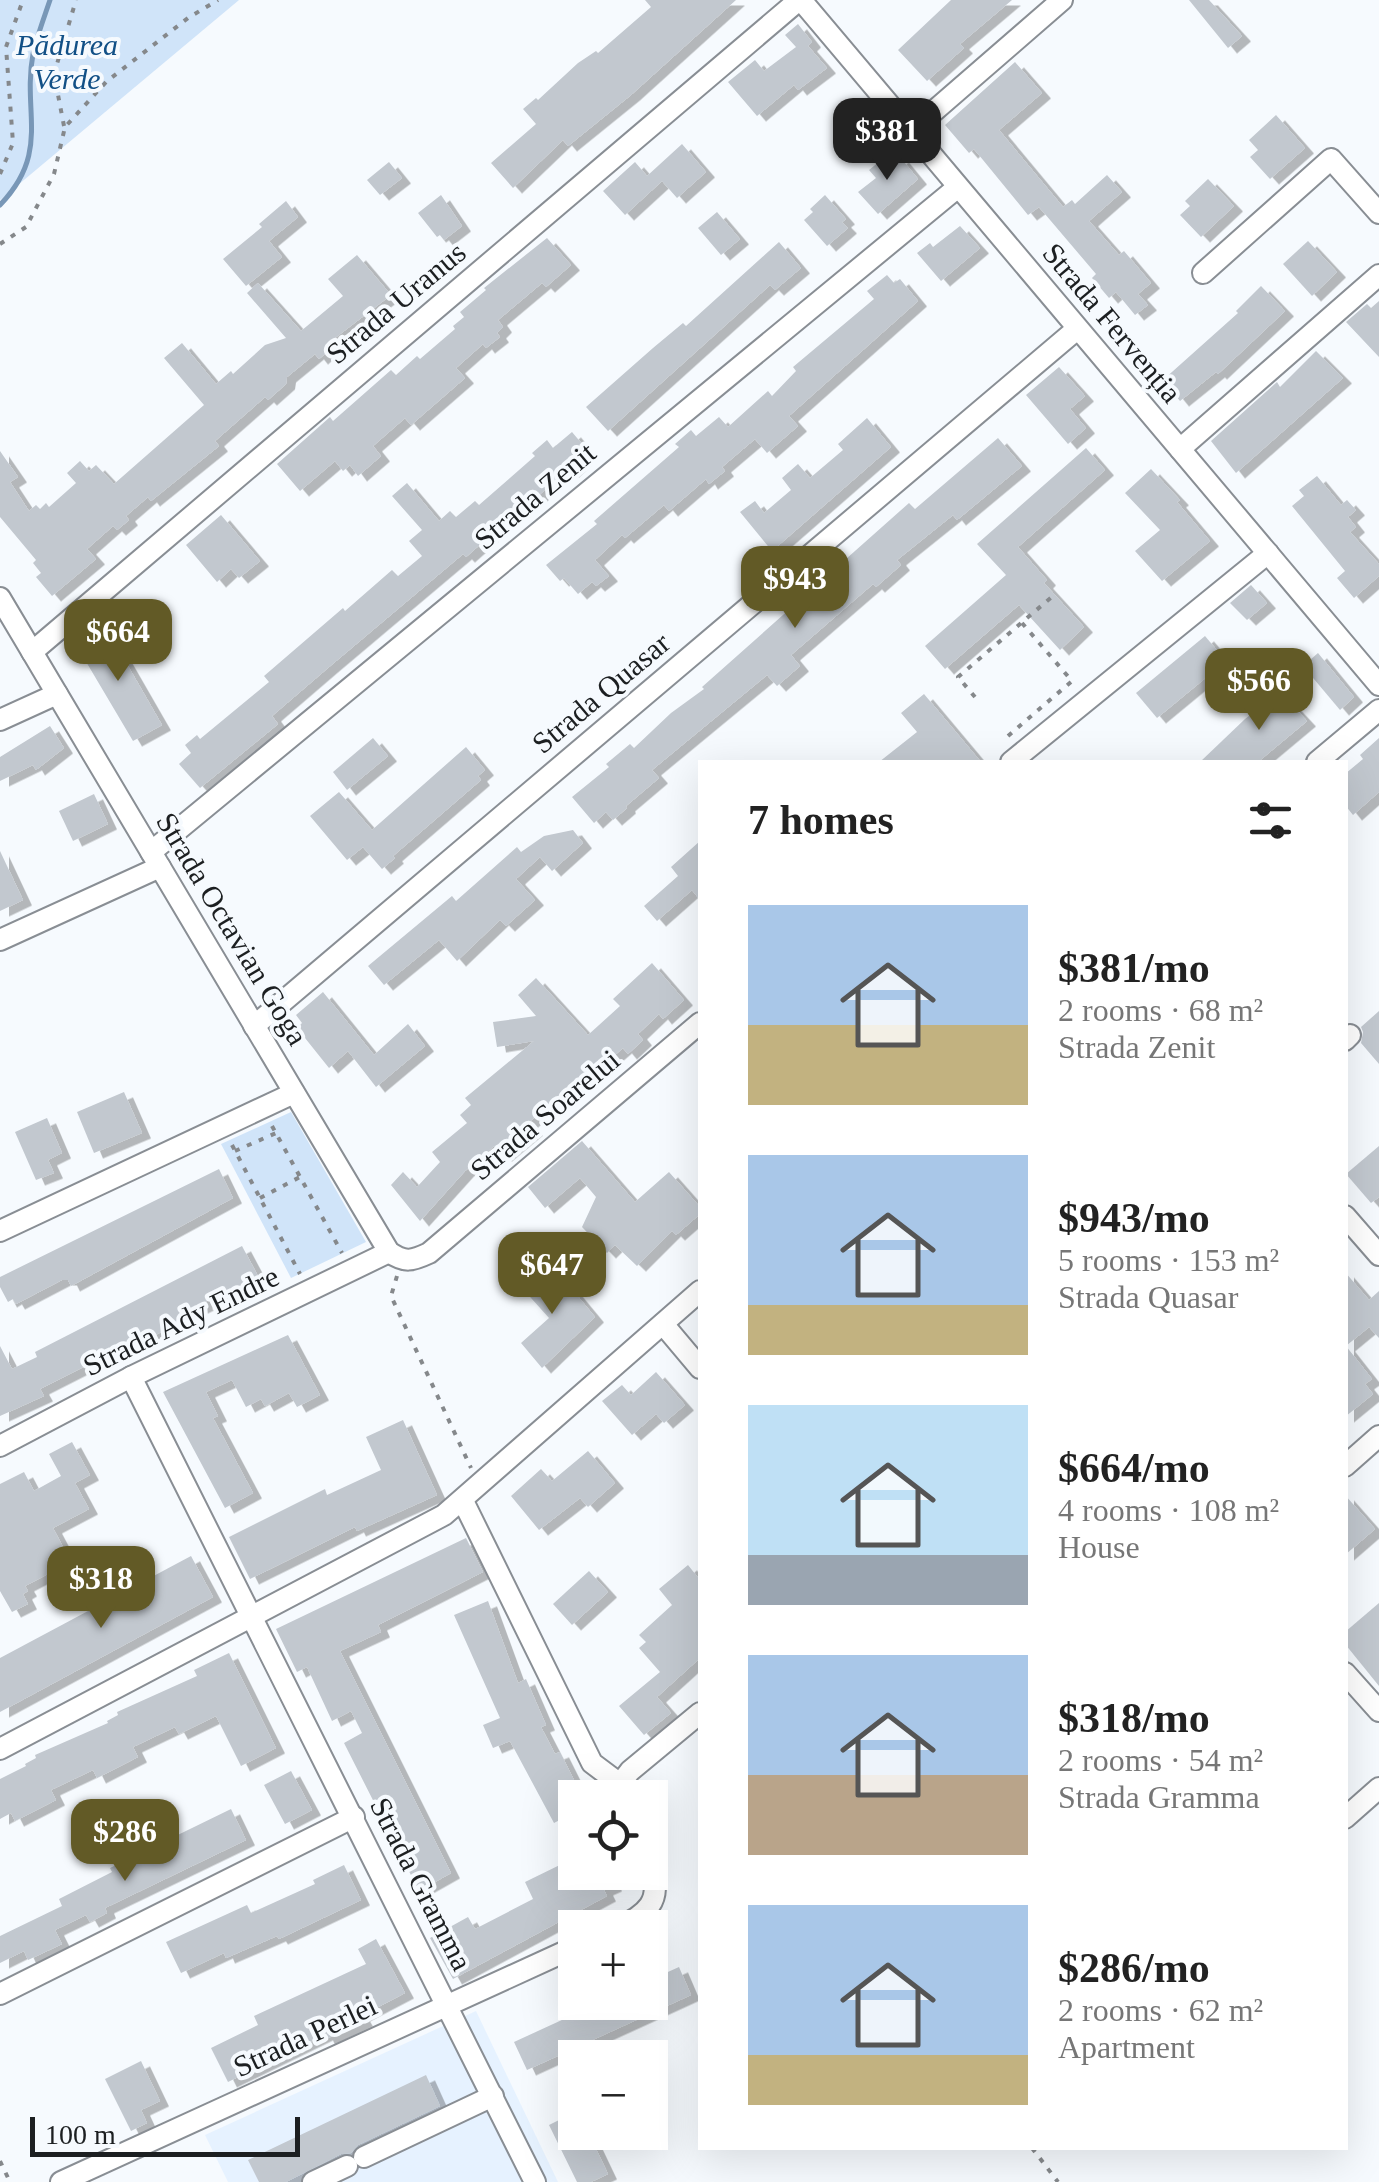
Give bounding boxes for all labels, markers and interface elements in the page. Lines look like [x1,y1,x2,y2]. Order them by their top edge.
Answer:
park label: Pădurea Verde [15,28,118,95]
pin: $381 [828,98,946,183]
text: $381 [855,112,919,148]
street label: Strada Uranus [320,235,472,370]
street label: Strada Fervenția [1036,236,1188,409]
street label: Strada Zenit [468,435,602,556]
pin: $943 [736,546,854,631]
text: $943 [763,560,827,596]
pin: $664 [59,599,177,684]
text: $664 [86,613,150,649]
street label: Strada Quasar [525,626,676,760]
pin: $566 [1200,648,1318,733]
text: $566 [1227,662,1291,698]
icon: filters [1243,793,1298,848]
text: 7 homes [748,797,894,843]
street label: Strada Octavian Goga [150,807,315,1051]
icon: home [828,945,948,1065]
text: $381/mo [1058,945,1210,991]
text: 2 rooms · 68 m² [1058,992,1263,1028]
text: Strada Zenit [1058,1029,1215,1065]
street label: Strada Soarelui [464,1043,626,1186]
icon: home [828,1195,948,1315]
text: $943/mo [1058,1195,1210,1241]
pin: $647 [493,1232,611,1317]
text: 5 rooms · 153 m² [1058,1242,1279,1278]
text: $647 [520,1246,584,1282]
street label: Strada Ady Endre [78,1259,284,1382]
text: Strada Quasar [1058,1279,1238,1315]
icon: home [828,1445,948,1565]
text: $664/mo [1058,1445,1210,1491]
text: 4 rooms · 108 m² [1058,1492,1279,1528]
text: House [1058,1529,1140,1565]
pin: $318 [42,1546,160,1631]
text: $318 [69,1560,133,1596]
icon: home [828,1695,948,1815]
text: $318/mo [1058,1695,1210,1741]
text: 2 rooms · 54 m² [1058,1742,1263,1778]
text: Strada Gramma [1058,1779,1260,1815]
map controls [558,1780,668,2150]
button: locate [558,1780,668,1890]
street label: Strada Gramma [364,1792,479,1976]
pin: $286 [66,1799,184,1884]
text: $286 [93,1813,157,1849]
button: + [558,1910,668,2020]
icon: home [828,1945,948,2065]
text: $286/mo [1058,1945,1210,1991]
street label: Strada Perlei [228,1988,382,2083]
text: 2 rooms · 62 m² [1058,1992,1263,2028]
text: Apartment [1058,2029,1195,2065]
button: − [558,2040,668,2150]
scale bar [30,2112,300,2156]
text: 100 m [45,2119,116,2150]

